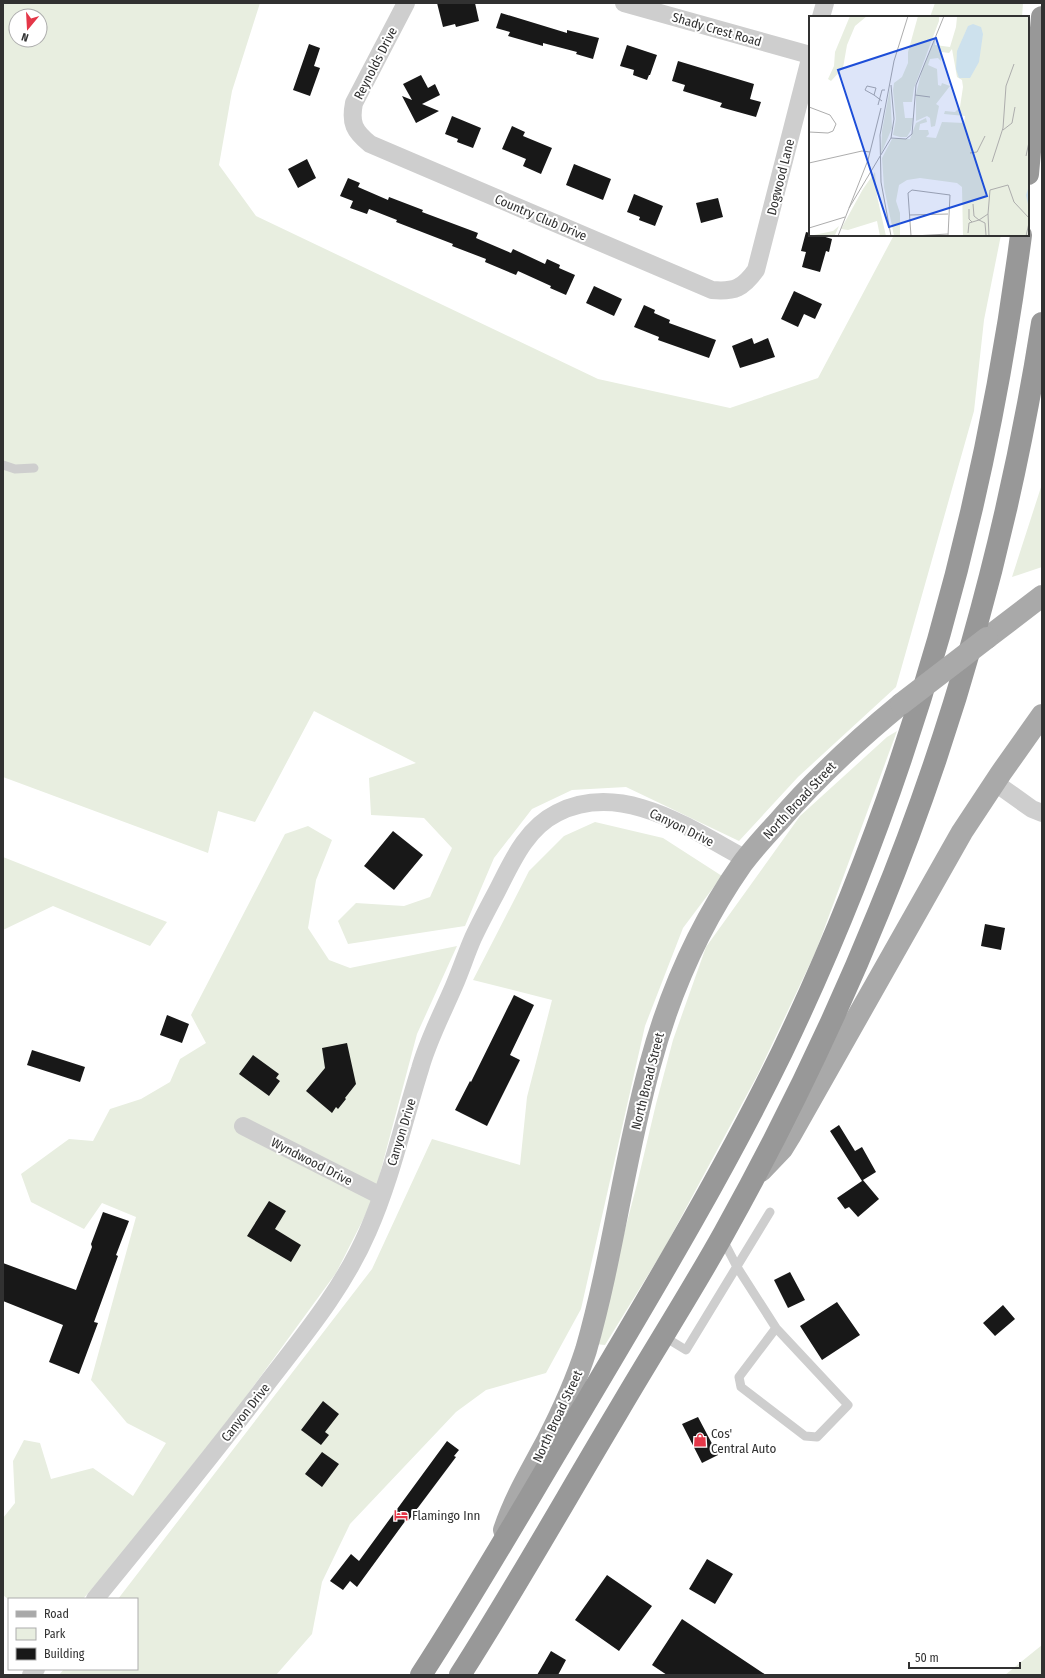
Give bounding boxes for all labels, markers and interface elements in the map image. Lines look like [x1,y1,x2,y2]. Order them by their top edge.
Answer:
north arrow [8,8,48,48]
street label: Shady Crest Road [670,10,763,49]
inset map [809,16,1029,236]
street label: Reynolds Drive [351,25,400,102]
text: N [20,30,30,44]
street label: Dogwood Lane [764,137,797,217]
street label: Country Club Drive [492,191,589,244]
street label: North Broad Street [760,758,839,842]
street label: Canyon Drive [647,805,716,849]
street label: North Broad Street [628,1030,667,1131]
street label: Canyon Drive [384,1097,419,1168]
street label: Wyndwood Drive [269,1135,355,1188]
street label: North Broad Street [530,1367,586,1465]
street label: Canyon Drive [218,1380,273,1444]
place label: Cos' Central Auto [711,1426,776,1456]
shop icon: Cos' Central Auto [692,1432,708,1448]
hotel icon: Flamingo Inn [393,1507,409,1523]
place label: Flamingo Inn [412,1508,480,1523]
legend [8,1598,138,1670]
text: Road [44,1607,69,1621]
text: Park [44,1627,66,1641]
scale bar [909,1644,1020,1670]
text: Building [44,1647,85,1661]
text: 50 m [915,1651,939,1665]

